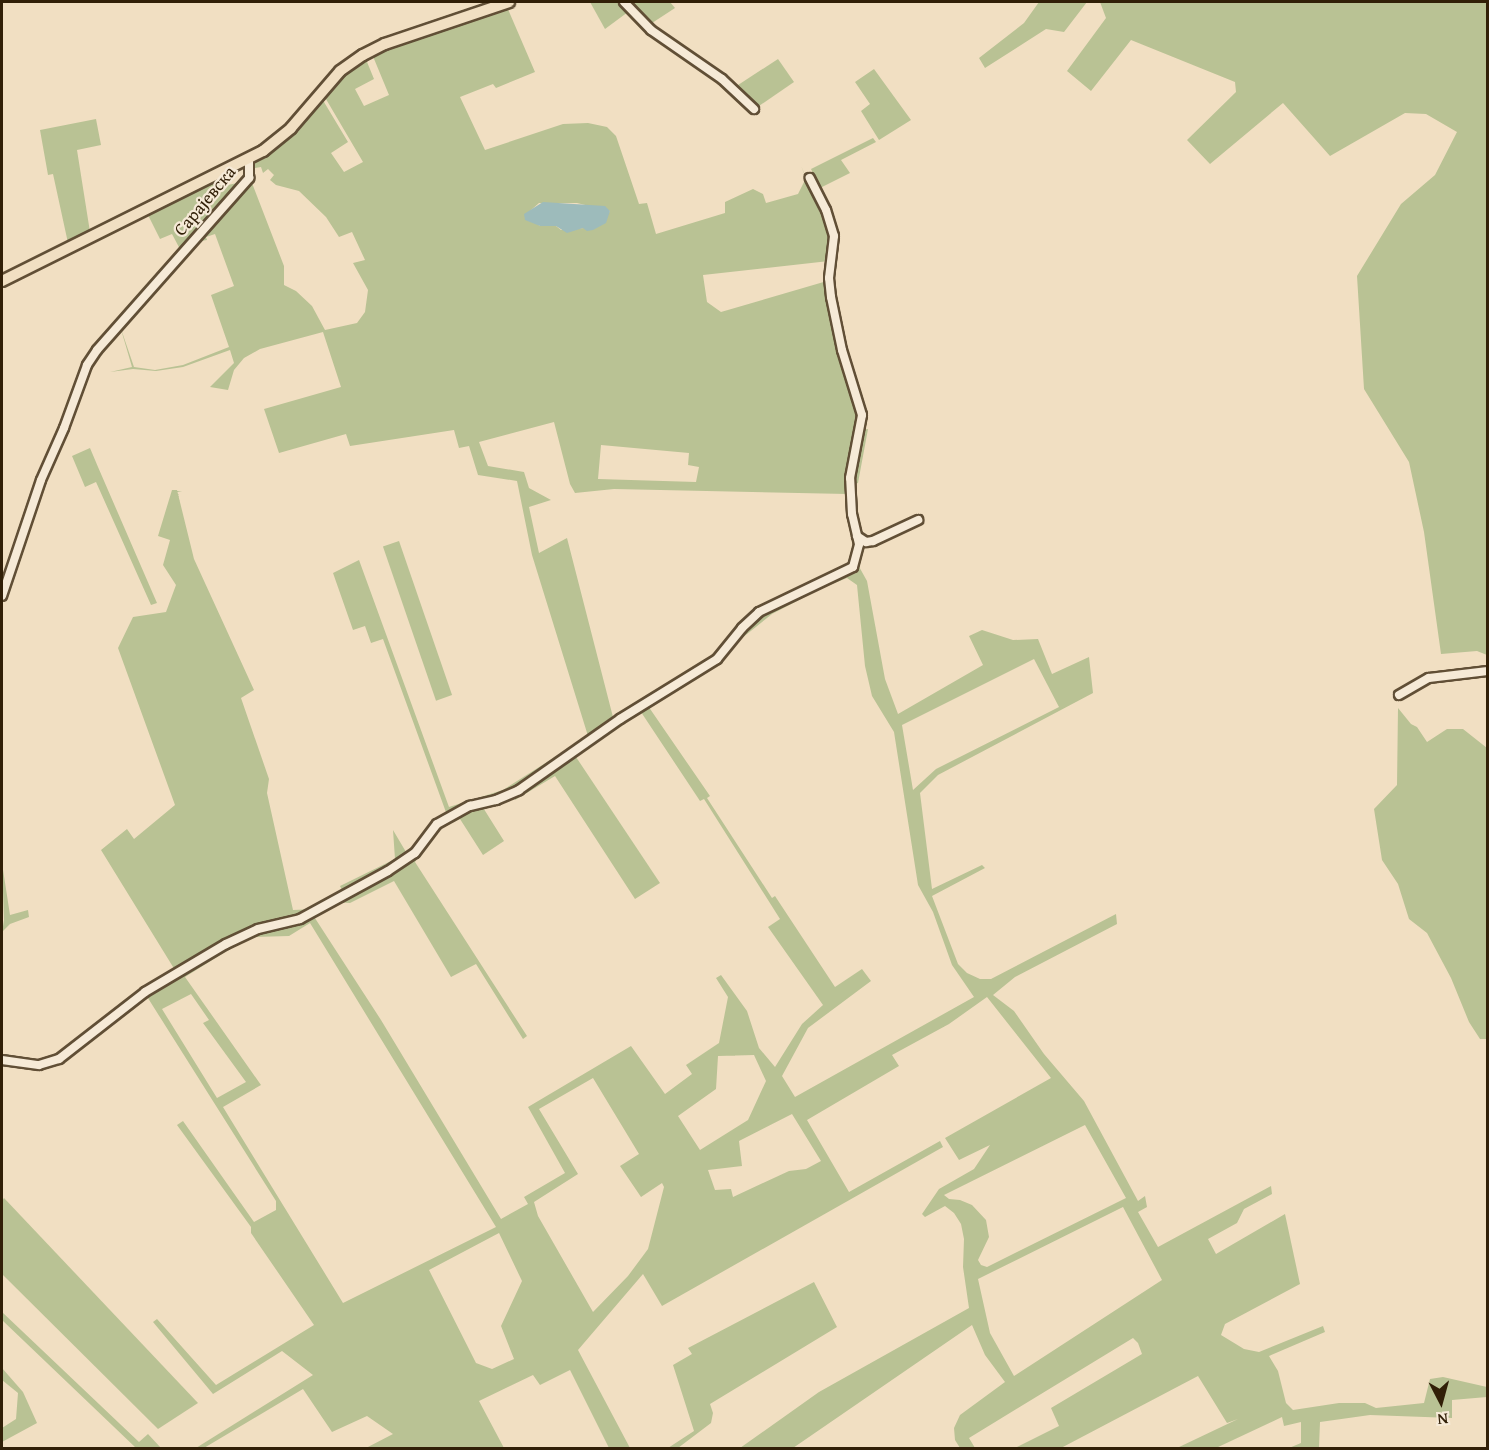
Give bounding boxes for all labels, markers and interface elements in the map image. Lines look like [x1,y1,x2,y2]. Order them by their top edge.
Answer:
street label: Сарајевска [170,162,240,240]
north arrow [1411,1372,1471,1432]
text: N [1436,1407,1449,1432]

